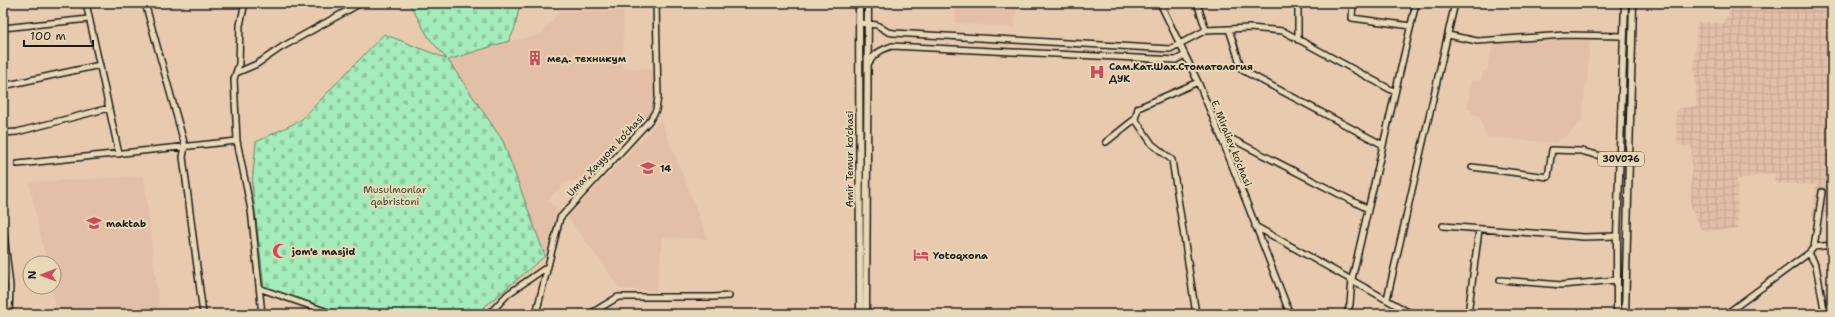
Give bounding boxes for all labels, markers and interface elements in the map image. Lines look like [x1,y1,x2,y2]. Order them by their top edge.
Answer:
scale bar [24,22,93,48]
text: 100 m [30,28,66,44]
building icon: мед. техникум [526,49,544,67]
place label: мед. техникум [547,52,627,65]
place label: Сам.Кат.Шах.Стоматология ДУК [1109,60,1253,85]
hospital icon: Сам.Кат.Шах.Стоматология ДУК [1088,63,1106,81]
street label: E. Miraliev ko'chasi [1208,98,1255,188]
street label: Amir Temur ko'chasi [843,110,856,207]
street label: Umar Xayyom ko‘chasi [564,111,647,199]
road number: 30V076 [1598,152,1644,166]
school or university icon: 14 [639,159,657,177]
place label: 14 [660,162,671,175]
park label: Musulmonlar qabristoni [363,183,427,208]
school or university icon: maktab [85,214,103,232]
place label: maktab [106,217,146,230]
mosque icon: jom'e masjid [271,242,289,260]
place label: jom'e masjid [291,245,356,258]
hotel icon: Yotoqxona [912,246,930,264]
place label: Yotoqxona [933,249,988,262]
north arrow [22,255,62,295]
text: N [25,270,40,279]

